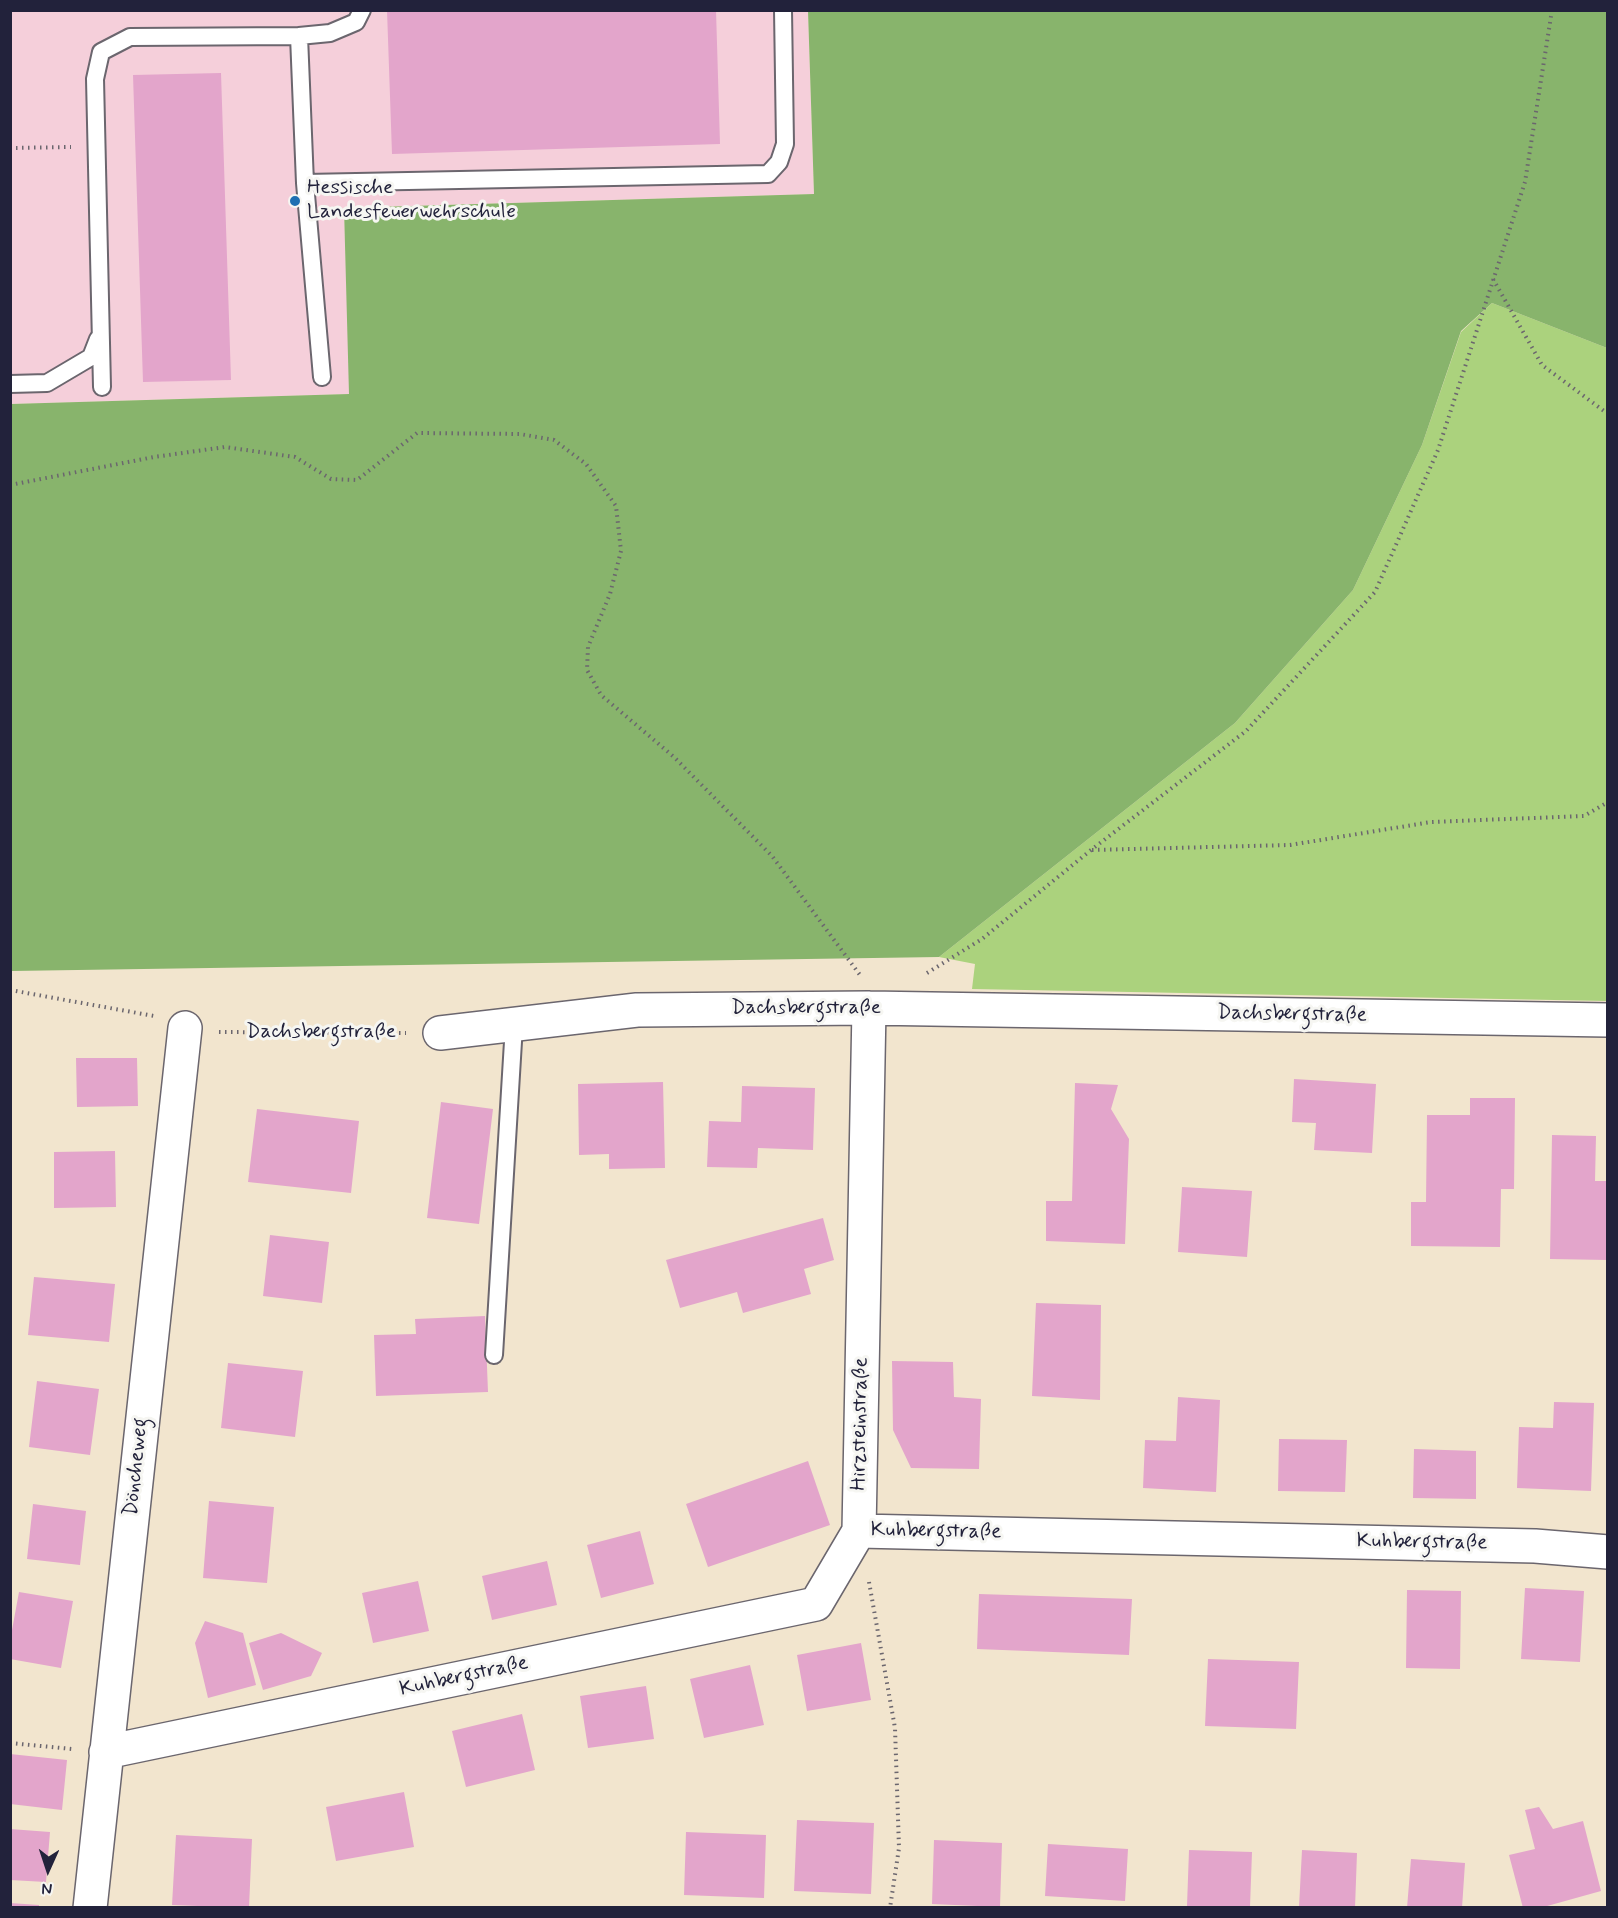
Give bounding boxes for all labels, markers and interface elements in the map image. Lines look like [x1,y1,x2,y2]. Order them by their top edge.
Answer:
place label: Hessische Landesfeuerwehrschule [307,176,516,226]
marker: Hessische Landesfeuerwehrschule [288,194,302,208]
street label: Dachsbergstraße [731,996,881,1022]
street label: Dachsbergstraße [1217,1001,1367,1029]
street label: Dachsbergstraße [246,1020,396,1046]
street label: Hirzsteinstraße [847,1357,875,1491]
street label: Döncheweg [119,1417,155,1517]
street label: Kuhbergstraße [870,1518,1002,1546]
street label: Kuhbergstraße [1356,1529,1488,1557]
street label: Kuhbergstraße [397,1651,531,1703]
north arrow [18,1840,78,1900]
text: N [41,1878,53,1899]

